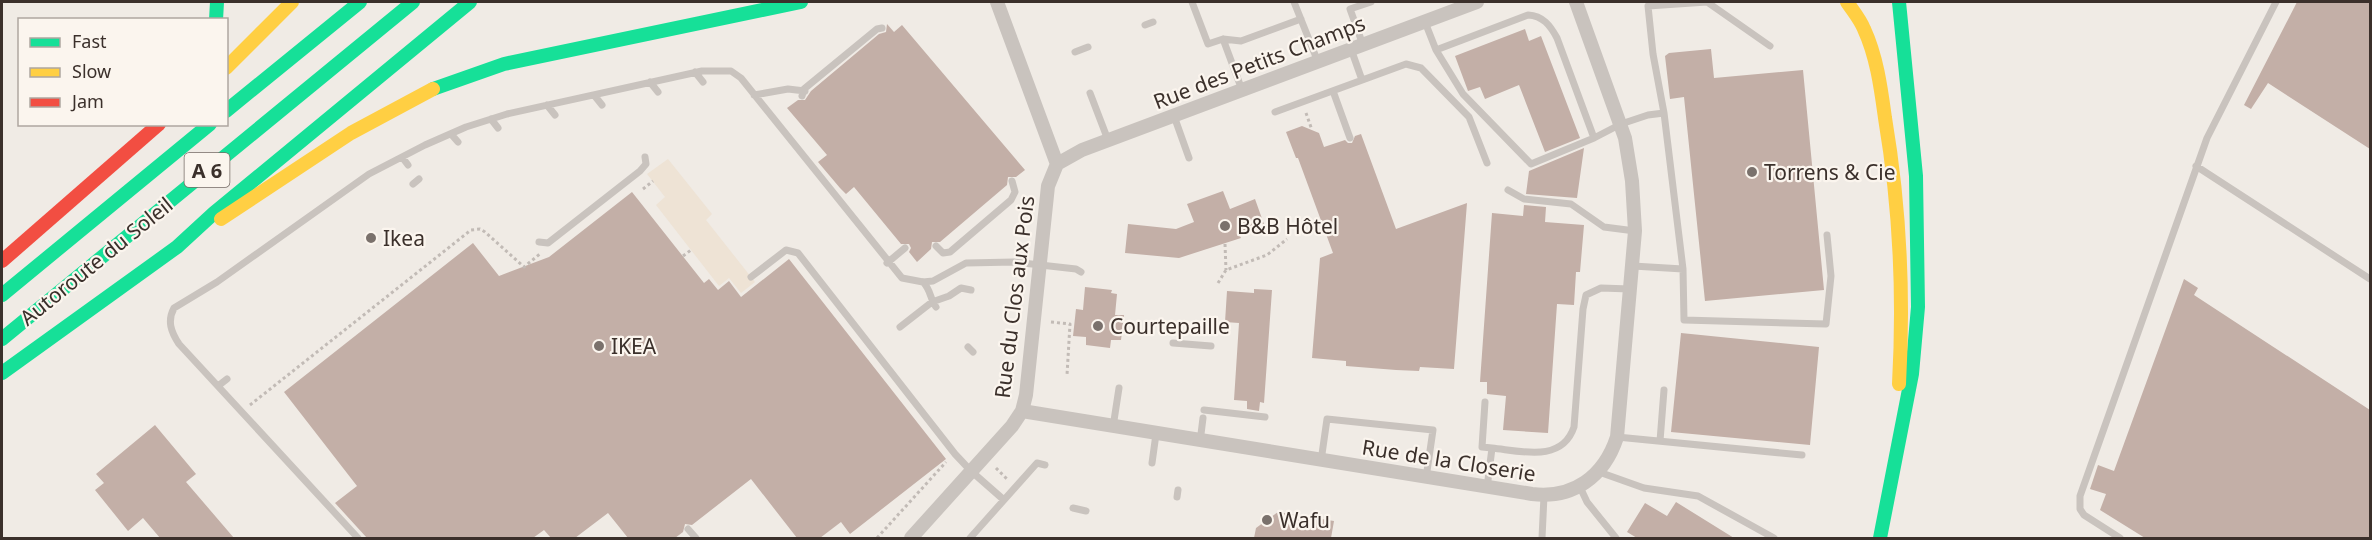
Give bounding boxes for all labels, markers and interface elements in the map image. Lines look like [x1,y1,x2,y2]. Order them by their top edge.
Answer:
street label: Rue des Petits Champs [1149,9,1369,115]
legend [18,18,228,126]
text: Fast [72,29,107,53]
text: Slow [72,59,111,83]
text: Jam [70,89,104,113]
road number: A 6 [184,153,230,187]
place label: Torrens & Cie [1764,158,1896,186]
marker: Torrens & Cie [1745,165,1759,179]
street label: Autoroute du Soleil [14,191,178,331]
street label: Rue du Clos aux Pois [988,194,1040,400]
place label: B&B Hôtel [1237,212,1338,240]
marker: B&B Hôtel [1218,219,1232,233]
place label: Ikea [383,224,425,252]
marker: Ikea [364,231,378,245]
place label: Courtepaille [1110,312,1230,340]
marker: Courtepaille [1091,319,1105,333]
place label: IKEA [611,332,657,360]
marker: IKEA [592,339,606,353]
street label: Rue de la Closerie [1360,432,1538,488]
place label: Wafu [1279,506,1330,534]
marker: Wafu [1260,513,1274,527]

